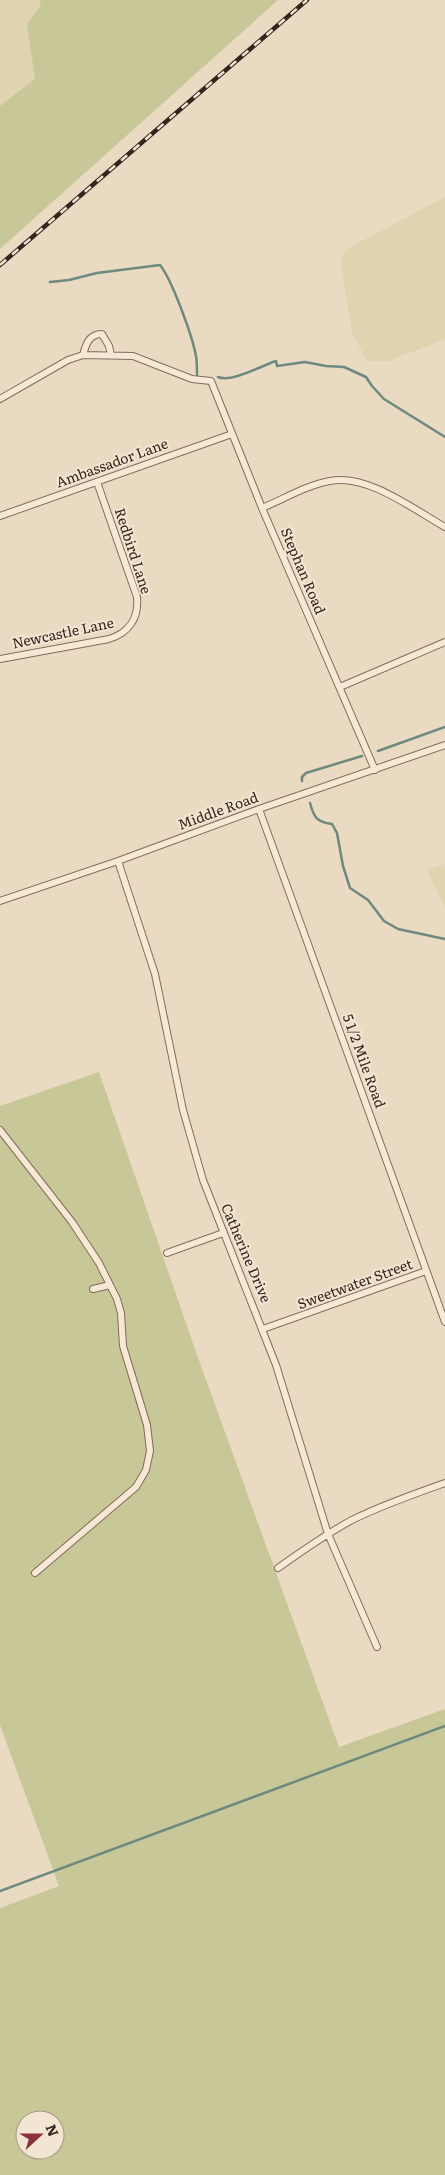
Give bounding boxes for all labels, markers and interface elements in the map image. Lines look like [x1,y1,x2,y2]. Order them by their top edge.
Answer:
street label: Ambassador Lane [53,433,170,492]
street label: Redbird Lane [111,505,157,596]
street label: Stephan Road [277,524,331,617]
street label: Newcastle Lane [10,611,116,653]
street label: Middle Road [175,786,261,834]
street label: 5 1/2 Mile Road [339,1011,391,1111]
street label: Catherine Drive [217,1200,277,1305]
street label: Sweetwater Street [294,1253,415,1313]
north arrow [15,2110,65,2160]
text: N [42,2121,65,2139]

